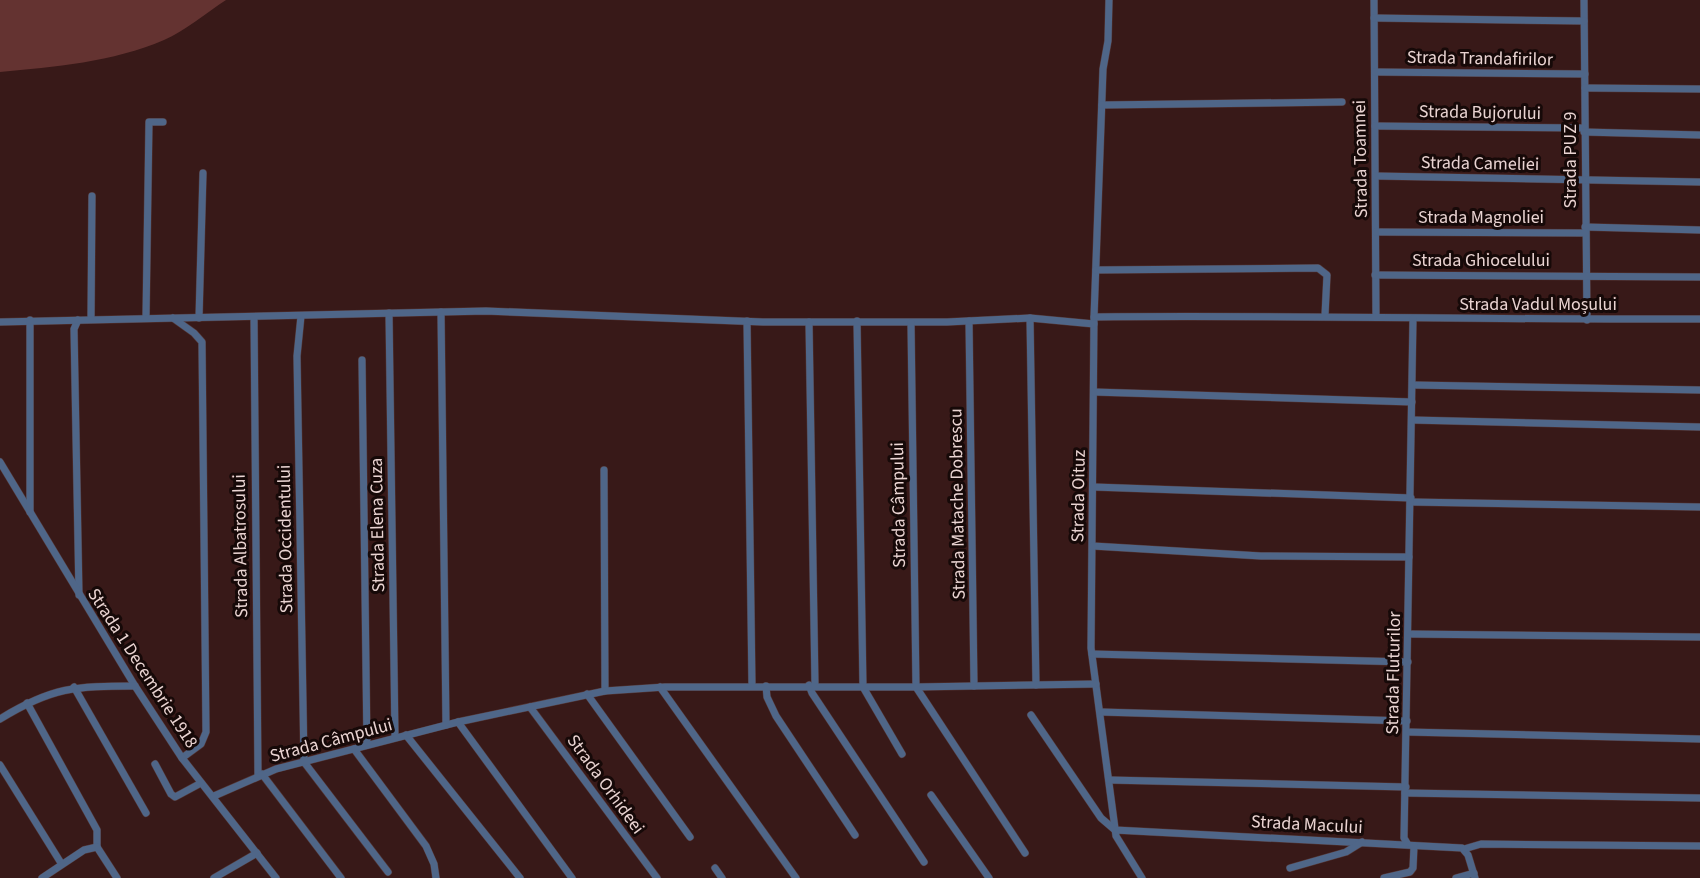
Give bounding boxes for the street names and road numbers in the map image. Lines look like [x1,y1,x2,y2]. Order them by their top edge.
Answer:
street label: Strada Trandafirilor [1407,45,1554,72]
street label: Strada Bujorului [1419,99,1541,126]
street label: Strada Toamnei [1347,100,1374,218]
street label: Strada PUZ 9 [1558,112,1583,208]
street label: Strada Cameliei [1421,150,1539,177]
street label: Strada Magnoliei [1418,205,1544,230]
street label: Strada Ghiocelului [1412,248,1550,273]
street label: Strada Vadul Moșului [1459,292,1617,317]
street label: Strada Matache Dobrescu [943,408,972,600]
street label: Strada Câmpului [885,442,912,568]
street label: Strada Oituz [1065,449,1092,543]
street label: Strada Elena Cuza [364,458,391,592]
street label: Strada Occidentului [272,464,299,614]
street label: Strada Albatrosului [227,474,254,618]
street label: Strada 1 Decembrie 1918 [81,583,204,753]
street label: Strada Fluturilor [1380,610,1407,735]
street label: Strada Câmpului [267,712,395,769]
street label: Strada Orhideei [561,729,650,839]
street label: Strada Macului [1250,809,1363,840]

